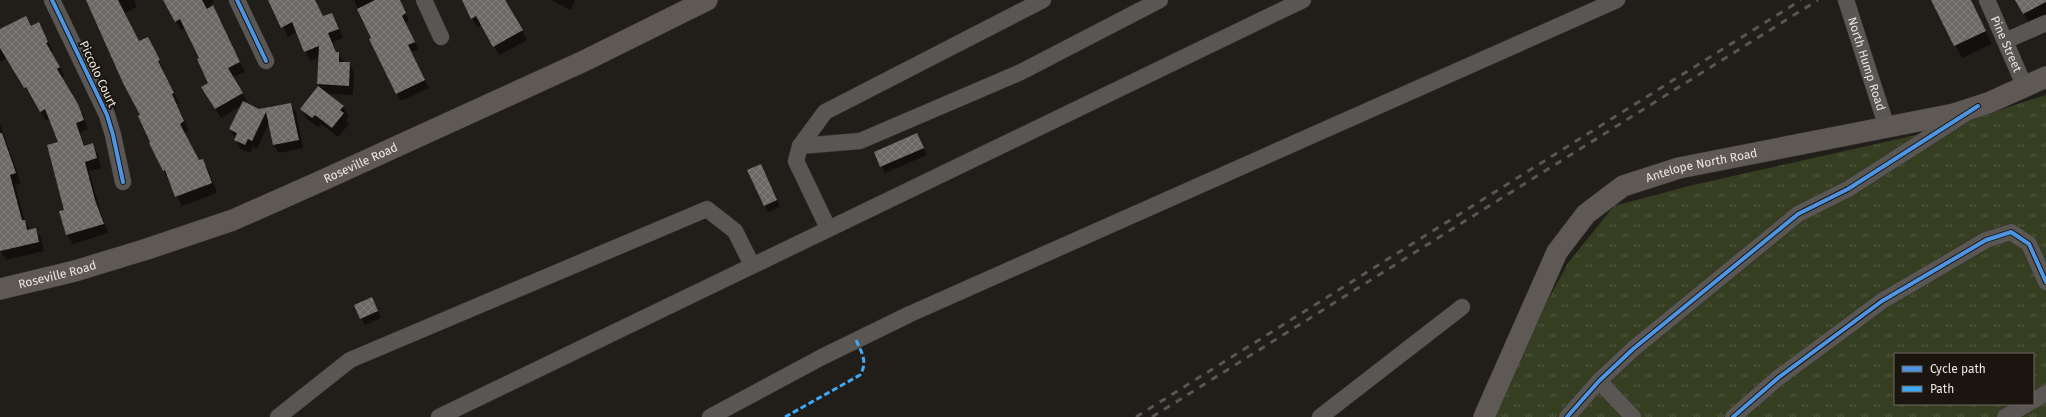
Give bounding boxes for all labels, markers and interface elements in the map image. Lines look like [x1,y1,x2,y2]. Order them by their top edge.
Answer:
street label: Pine Street [1988,14,2025,75]
street label: North Hump Road [1845,15,1888,113]
street label: Piccolo Court [77,39,120,110]
street label: Roseville Road [321,140,400,186]
street label: Antelope North Road [1644,146,1758,185]
street label: Roseville Road [17,258,98,291]
legend [1894,353,2034,405]
text: Cycle path [1930,362,1986,376]
text: Path [1930,382,1954,396]

